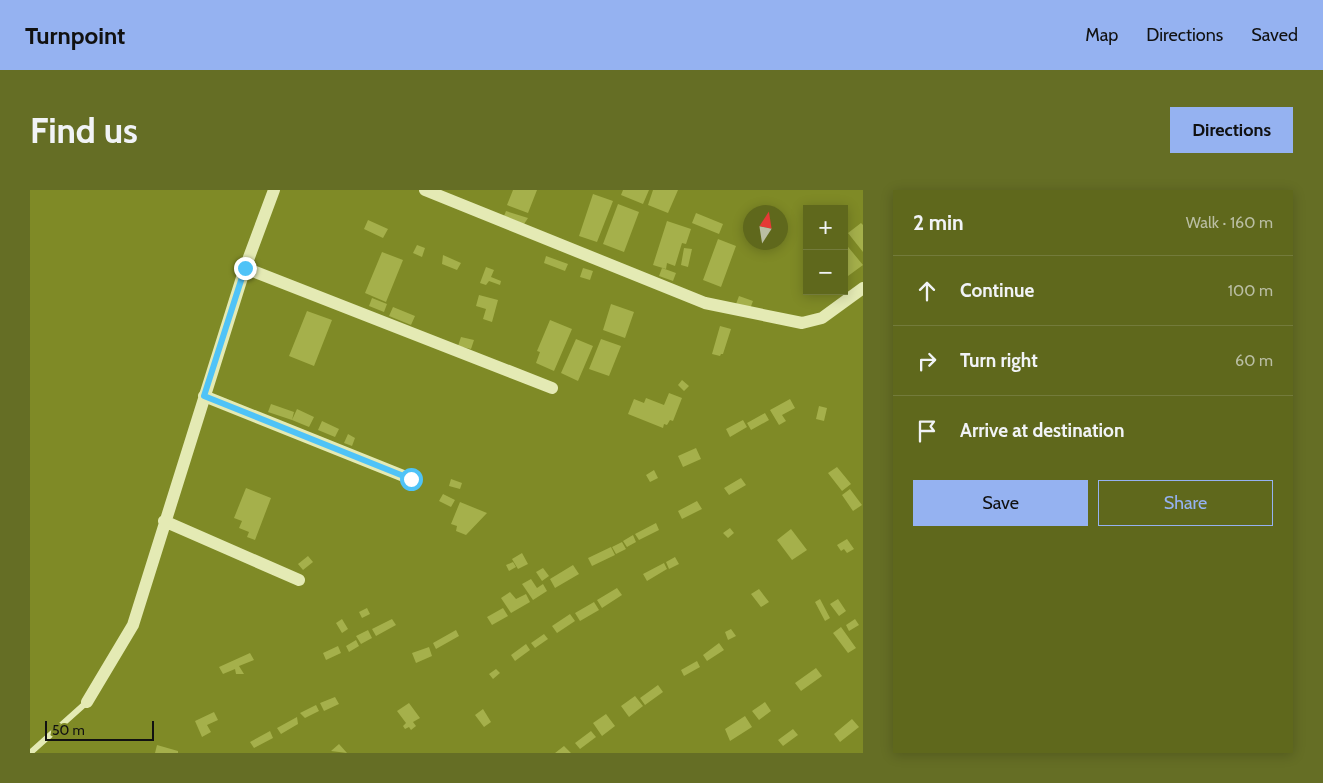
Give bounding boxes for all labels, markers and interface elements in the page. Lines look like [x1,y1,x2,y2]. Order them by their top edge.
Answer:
text: Turnpoint [25,21,125,50]
text: Map [1085,24,1118,46]
text: Directions [1146,24,1223,46]
text: Saved [1251,24,1298,46]
button: Directions [1170,107,1293,153]
text: Find us [30,109,138,152]
north arrow [743,205,788,250]
map controls [803,205,848,295]
button: + [803,205,848,250]
text: 2 min [913,210,964,235]
text: Walk · 160 m [1186,213,1273,232]
button: − [803,250,848,295]
route end [234,257,257,280]
icon: ahead [913,277,941,305]
text: Continue [960,279,1034,302]
text: 100 m [1228,281,1273,300]
icon: right [913,347,941,375]
text: Turn right [960,349,1038,372]
text: 60 m [1235,351,1273,370]
icon: arrive [913,417,941,445]
text: Arrive at destination [960,419,1124,442]
route start [400,468,423,491]
button: Save [913,480,1088,526]
button: Share [1098,480,1273,526]
scale bar [45,718,154,741]
text: 50 m [52,721,85,739]

